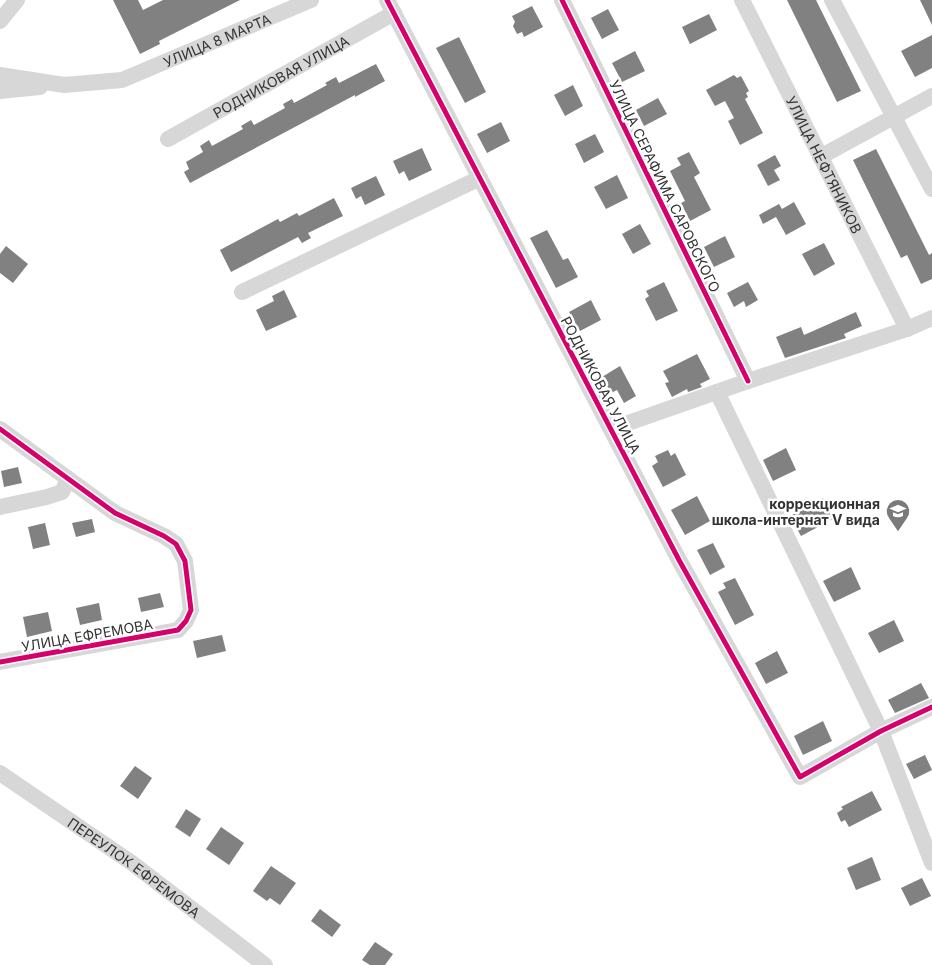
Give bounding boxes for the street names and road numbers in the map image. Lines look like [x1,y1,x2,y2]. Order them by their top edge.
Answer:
street label: УЛИЦА 8 МАРТА [161,9,273,70]
street label: РОДНИКОВАЯ УЛИЦА [210,31,352,121]
street label: УЛИЦА СЕРАФИМА САРОВСКОГО [606,77,724,295]
street label: УЛИЦА НЕФТЯНИКОВ [783,93,866,236]
street label: РОДНИКОВАЯ УЛИЦА [558,313,645,457]
street label: УЛИЦА ЕФРЕМОВА [20,615,154,655]
street label: ПЕРЕУЛОК ЕФРЕМОВА [65,814,204,921]

